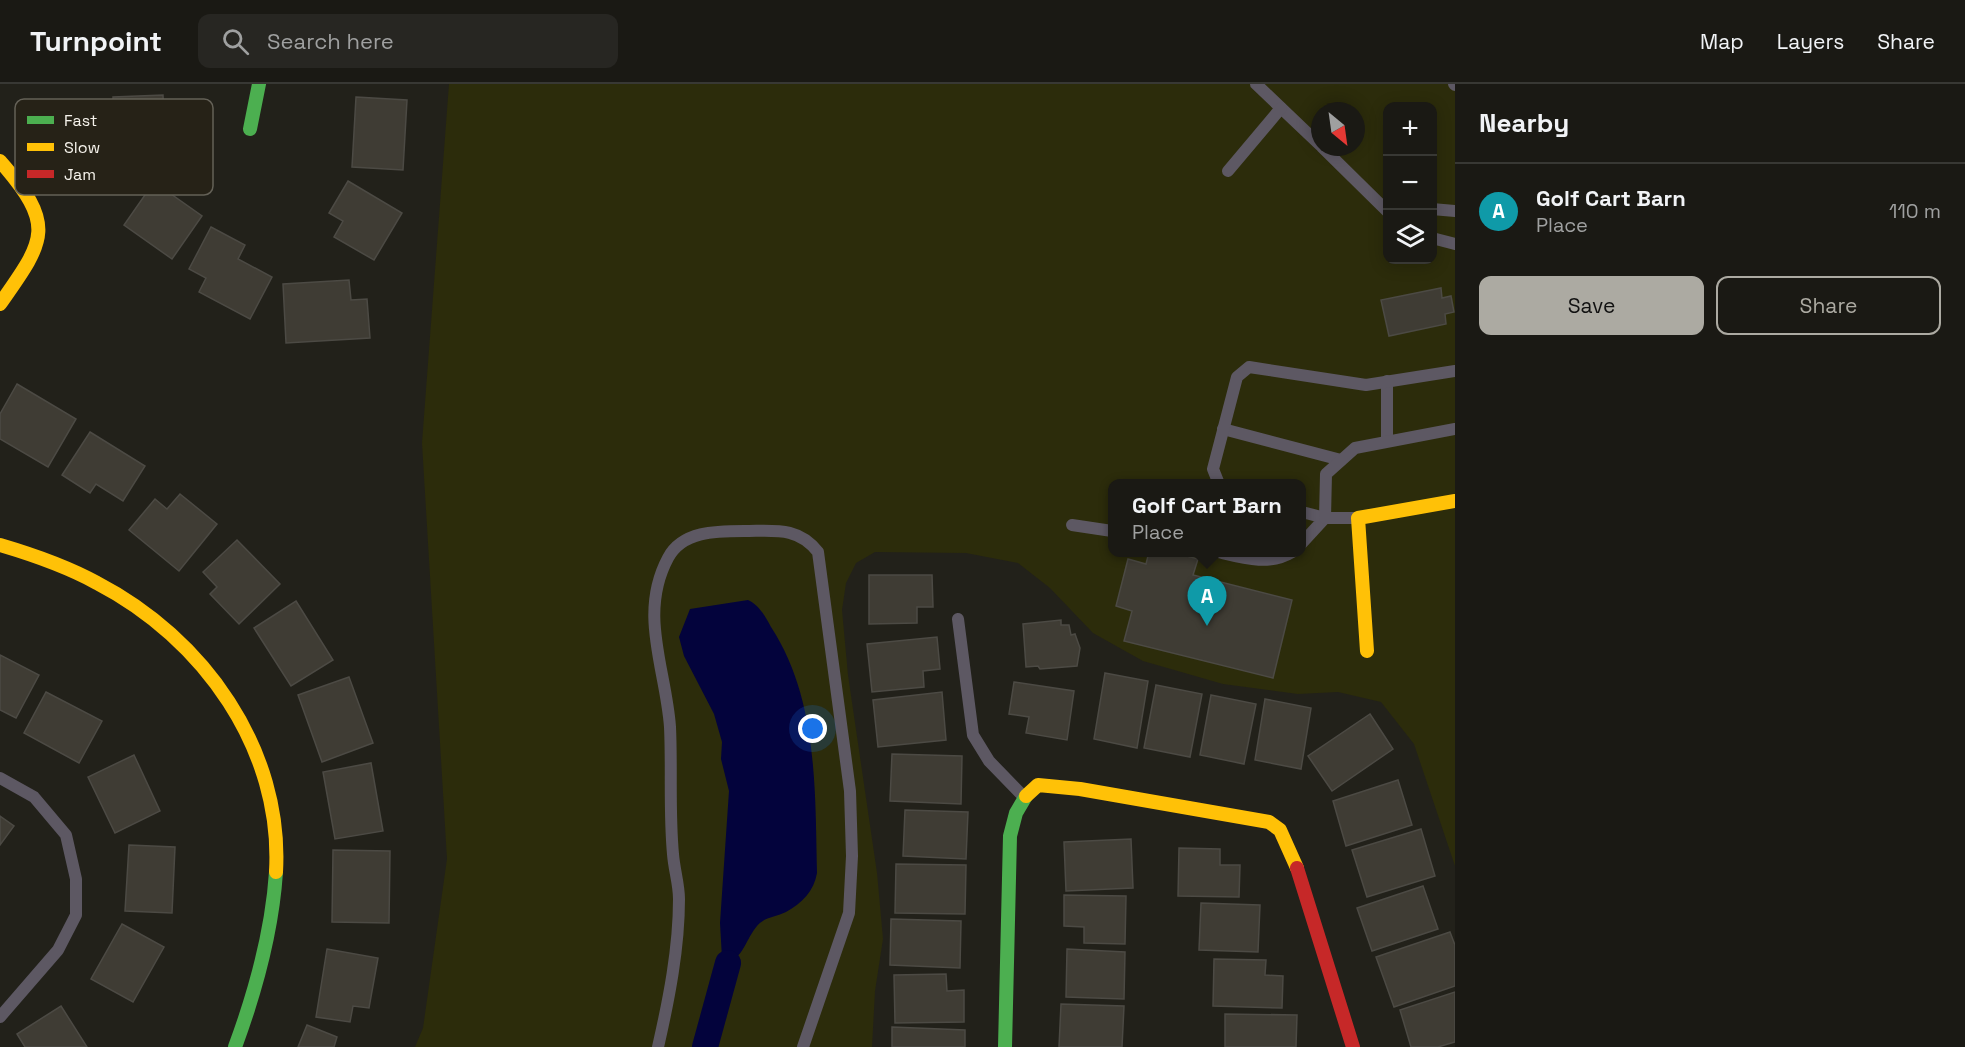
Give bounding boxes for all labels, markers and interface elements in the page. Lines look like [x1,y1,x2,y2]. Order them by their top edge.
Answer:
search box [198,14,618,68]
text: Turnpoint [30,23,162,59]
icon: search [219,25,252,58]
text: Search here [267,27,394,55]
text: Map [1700,28,1744,55]
text: Layers [1777,28,1844,55]
text: Share [1877,28,1935,55]
legend [15,99,213,195]
north arrow [1311,102,1365,156]
map controls [1383,102,1437,264]
button: + [1383,102,1437,156]
text: Nearby [1479,106,1569,140]
text: Fast [64,110,97,131]
text: Slow [64,137,100,158]
button: − [1383,156,1437,210]
text: Jam [64,164,96,185]
text: Golf Cart Barn [1536,184,1686,212]
text: A [1492,198,1505,224]
text: 110 m [1889,198,1941,224]
button: layers [1383,210,1437,264]
text: Place [1536,212,1588,238]
button: Save [1479,276,1704,335]
button: Share [1716,276,1941,335]
popup [1108,479,1306,557]
text: Golf Cart Barn [1132,491,1282,519]
text: Place [1132,519,1184,545]
pin: A [1188,576,1226,626]
your location [798,714,827,743]

